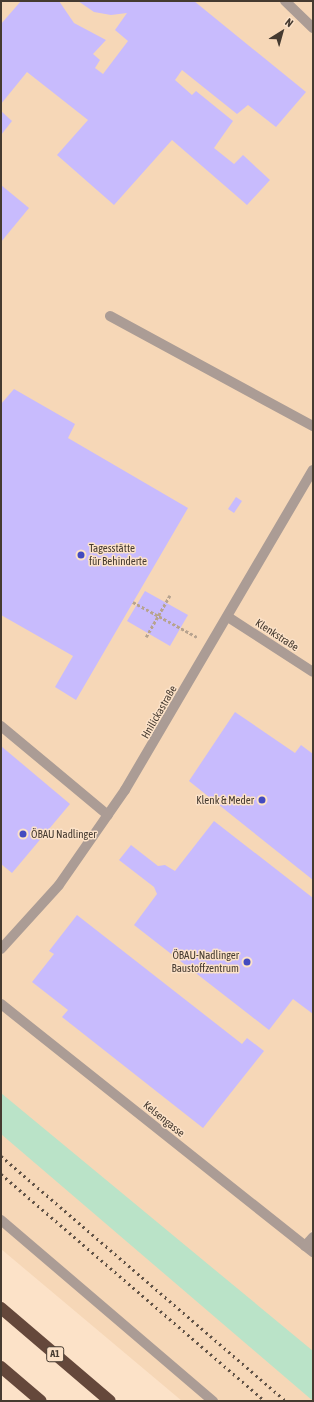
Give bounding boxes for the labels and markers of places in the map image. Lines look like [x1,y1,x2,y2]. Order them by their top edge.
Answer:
place label: Tagesstätte für Behinderte [89,542,147,568]
marker: Tagesstätte für Behinderte [76,550,86,560]
place label: Klenk & Meder [196,793,254,807]
marker: Klenk & Meder [257,795,267,805]
place label: ÖBAU Nadlinger [31,827,96,841]
marker: ÖBAU Nadlinger [18,829,28,839]
place label: ÖBAU-Nadlinger Baustoffzentrum [171,949,239,975]
marker: ÖBAU-Nadlinger Baustoffzentrum [242,957,252,967]

